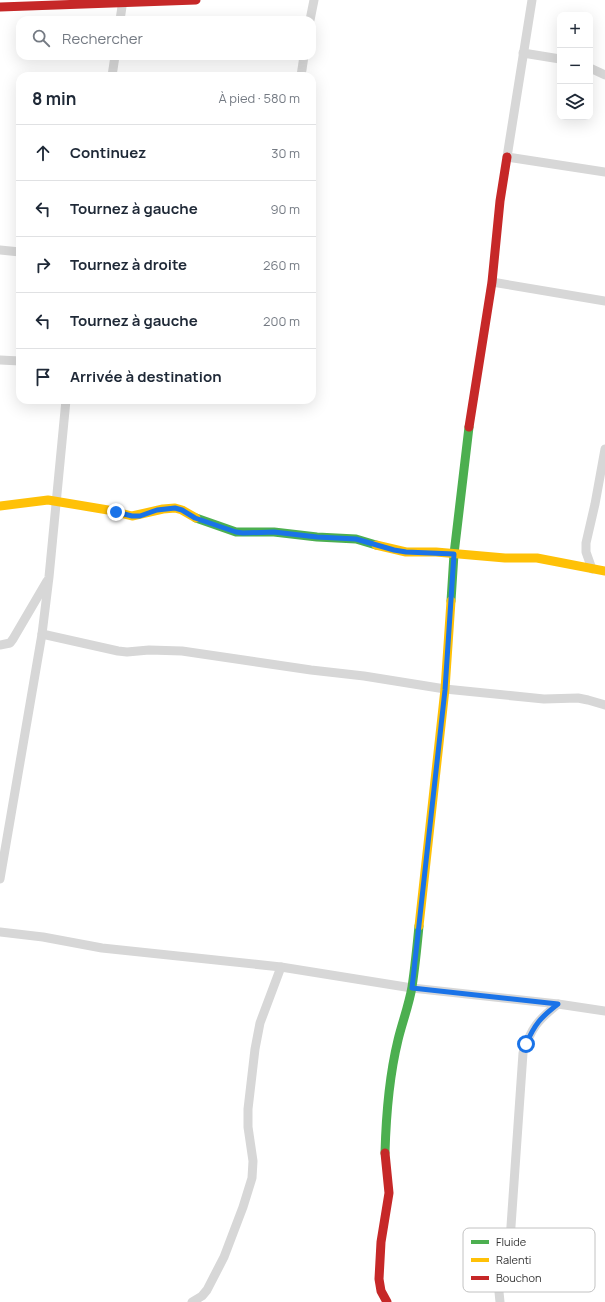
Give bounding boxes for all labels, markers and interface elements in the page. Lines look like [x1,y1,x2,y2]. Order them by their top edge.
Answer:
map controls [557,12,593,120]
button: + [557,12,593,48]
search box [16,16,316,60]
icon: search [30,27,52,49]
text: Rechercher [62,28,143,49]
button: − [557,48,593,84]
button: layers [557,84,593,120]
text: 8 min [32,87,77,110]
text: À pied · 580 m [218,89,300,107]
icon: ahead [32,142,54,164]
text: Continuez [70,142,146,163]
text: 30 m [271,144,300,162]
icon: left [32,198,54,220]
text: Tournez à gauche [70,198,198,219]
text: 90 m [270,200,300,218]
icon: right [32,254,54,276]
text: Tournez à droite [70,254,187,275]
text: 260 m [263,256,300,274]
icon: left [32,310,54,332]
text: Tournez à gauche [70,310,198,331]
text: 200 m [263,312,300,330]
icon: arrive [32,366,54,388]
text: Arrivée à destination [70,366,222,387]
route end [107,503,125,521]
route start [517,1035,535,1053]
legend [463,1228,595,1292]
text: Fluide [496,1234,527,1249]
text: Ralenti [496,1252,531,1267]
text: Bouchon [496,1270,541,1285]

